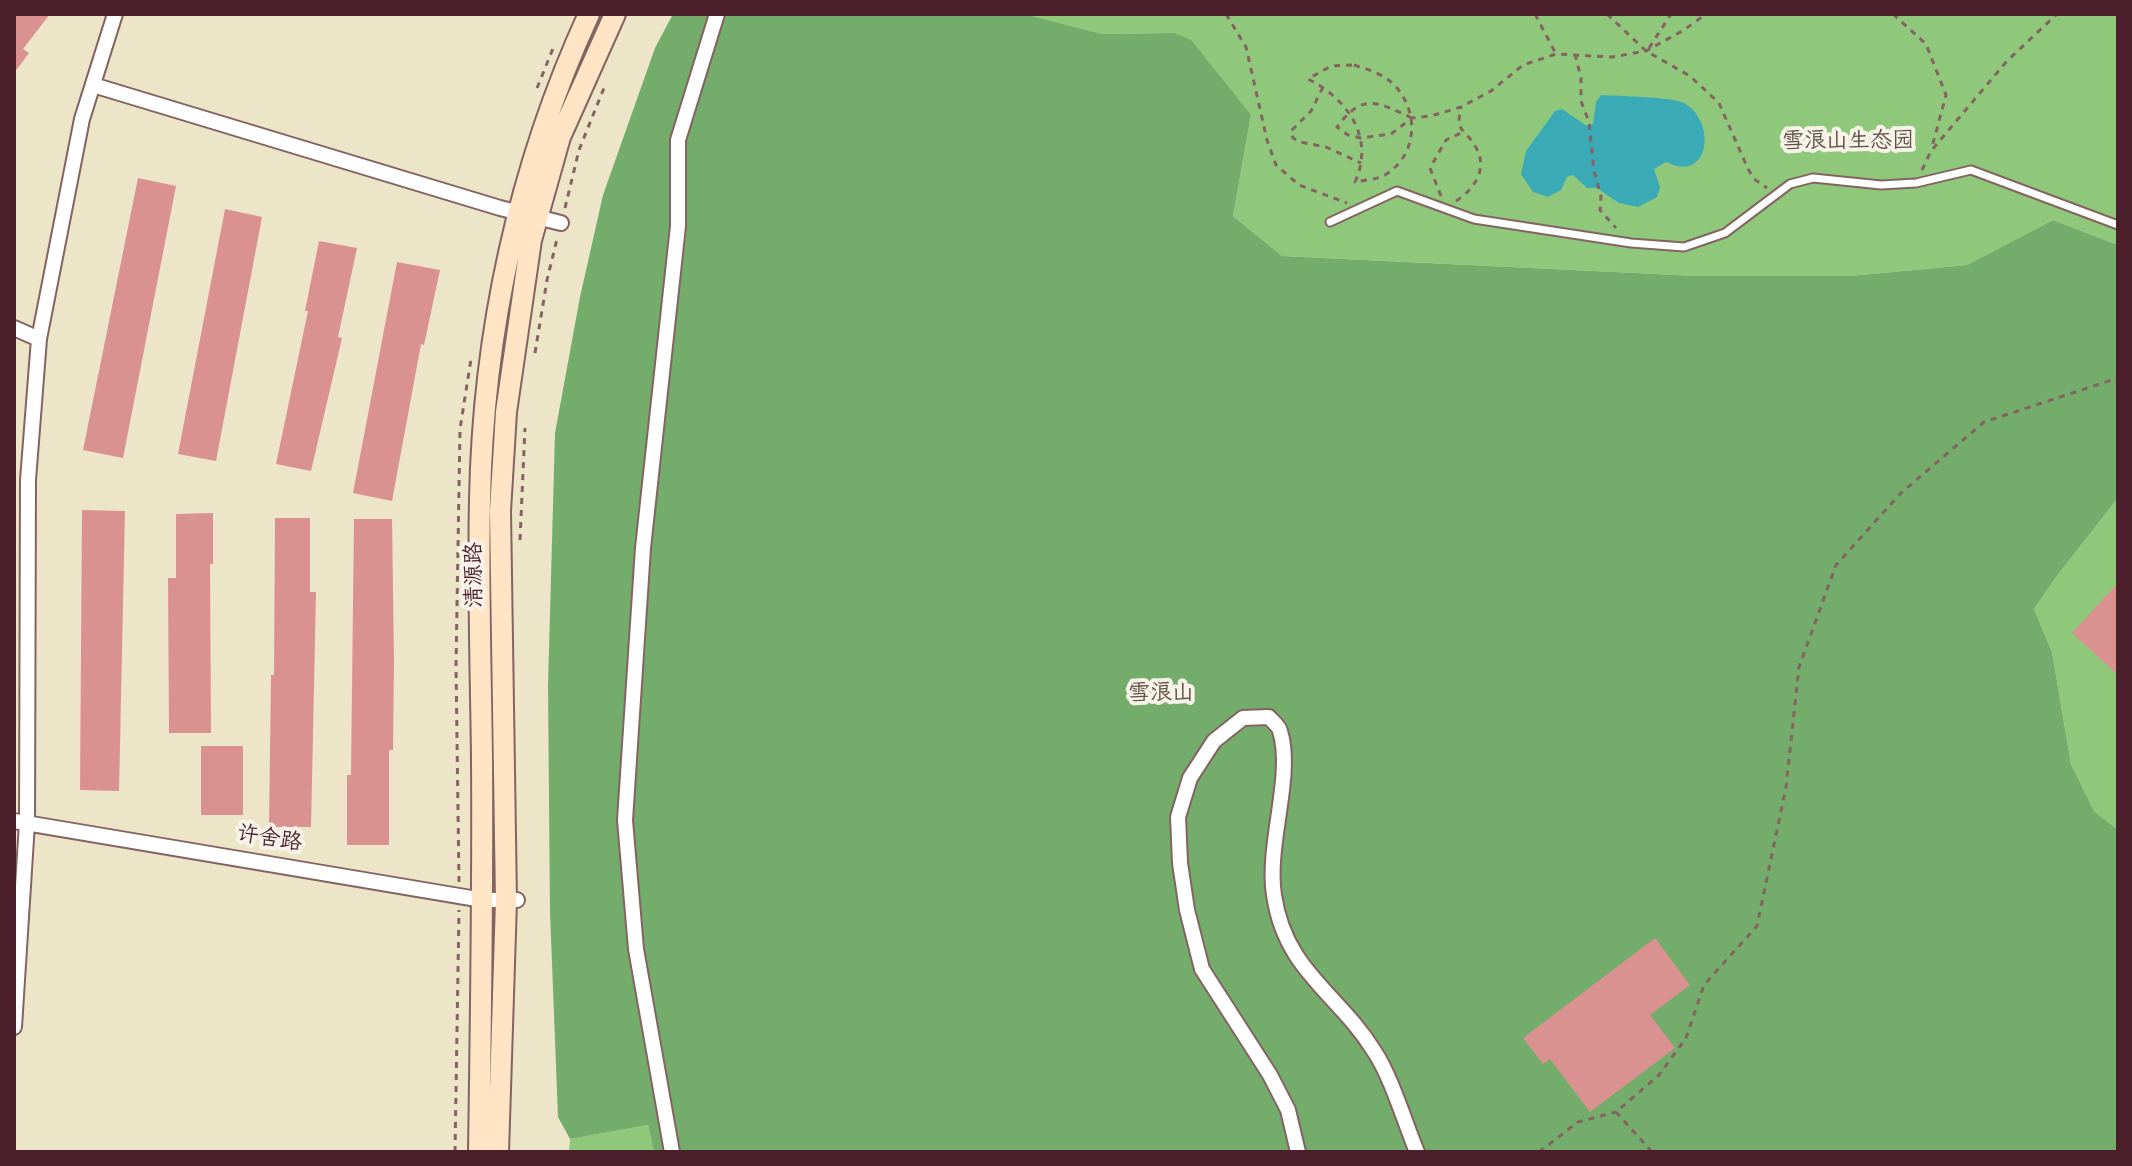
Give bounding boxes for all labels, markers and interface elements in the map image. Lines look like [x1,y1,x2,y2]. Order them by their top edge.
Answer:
park label: 雪浪山生态园 [1782,131,1914,157]
street label: 清源路 [463,542,491,608]
park label: 雪浪山 [1128,683,1194,709]
street label: 许舍路 [234,823,304,859]

